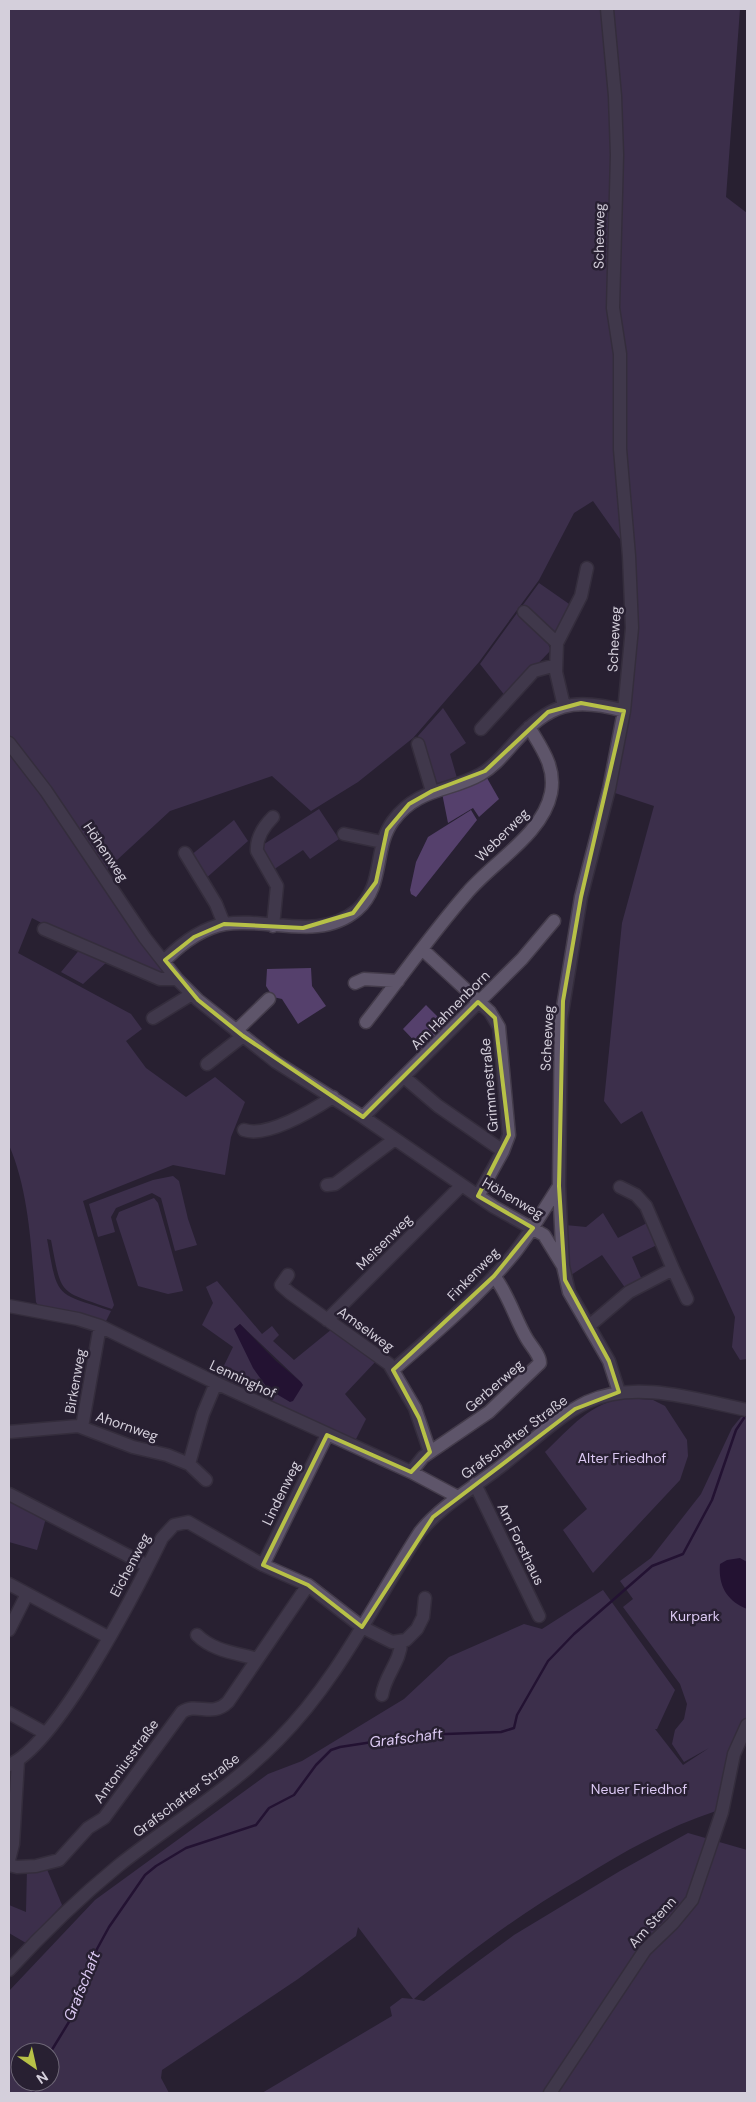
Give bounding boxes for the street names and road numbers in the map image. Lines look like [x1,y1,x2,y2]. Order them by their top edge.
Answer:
street label: Scheeweg [589,203,609,269]
street label: Scheeweg [603,605,625,672]
street label: Weberweg [471,804,533,866]
street label: Höhenweg [80,819,133,885]
street label: Am Hahnenborn [407,967,493,1053]
street label: Scheeweg [536,1004,558,1071]
street label: Grimmestraße [476,1037,502,1133]
street label: Höhenweg [479,1173,547,1223]
street label: Meisenweg [352,1210,416,1274]
street label: Finkenweg [443,1243,503,1305]
street label: Amselweg [334,1302,398,1356]
street label: Birkenweg [60,1347,90,1415]
street label: Lenninghof [207,1356,279,1402]
street label: Gerberweg [461,1356,527,1416]
street label: Grafschafter Straße [457,1391,571,1483]
street label: Ahornweg [93,1407,161,1445]
street label: Lindenweg [258,1458,304,1528]
street label: Am Forsthaus [493,1500,549,1588]
street label: Eichenweg [106,1530,154,1600]
street label: Antoniusstraße [90,1715,163,1806]
street label: Grafschafter Straße [129,1749,243,1841]
street label: Am Stenn [624,1893,680,1951]

